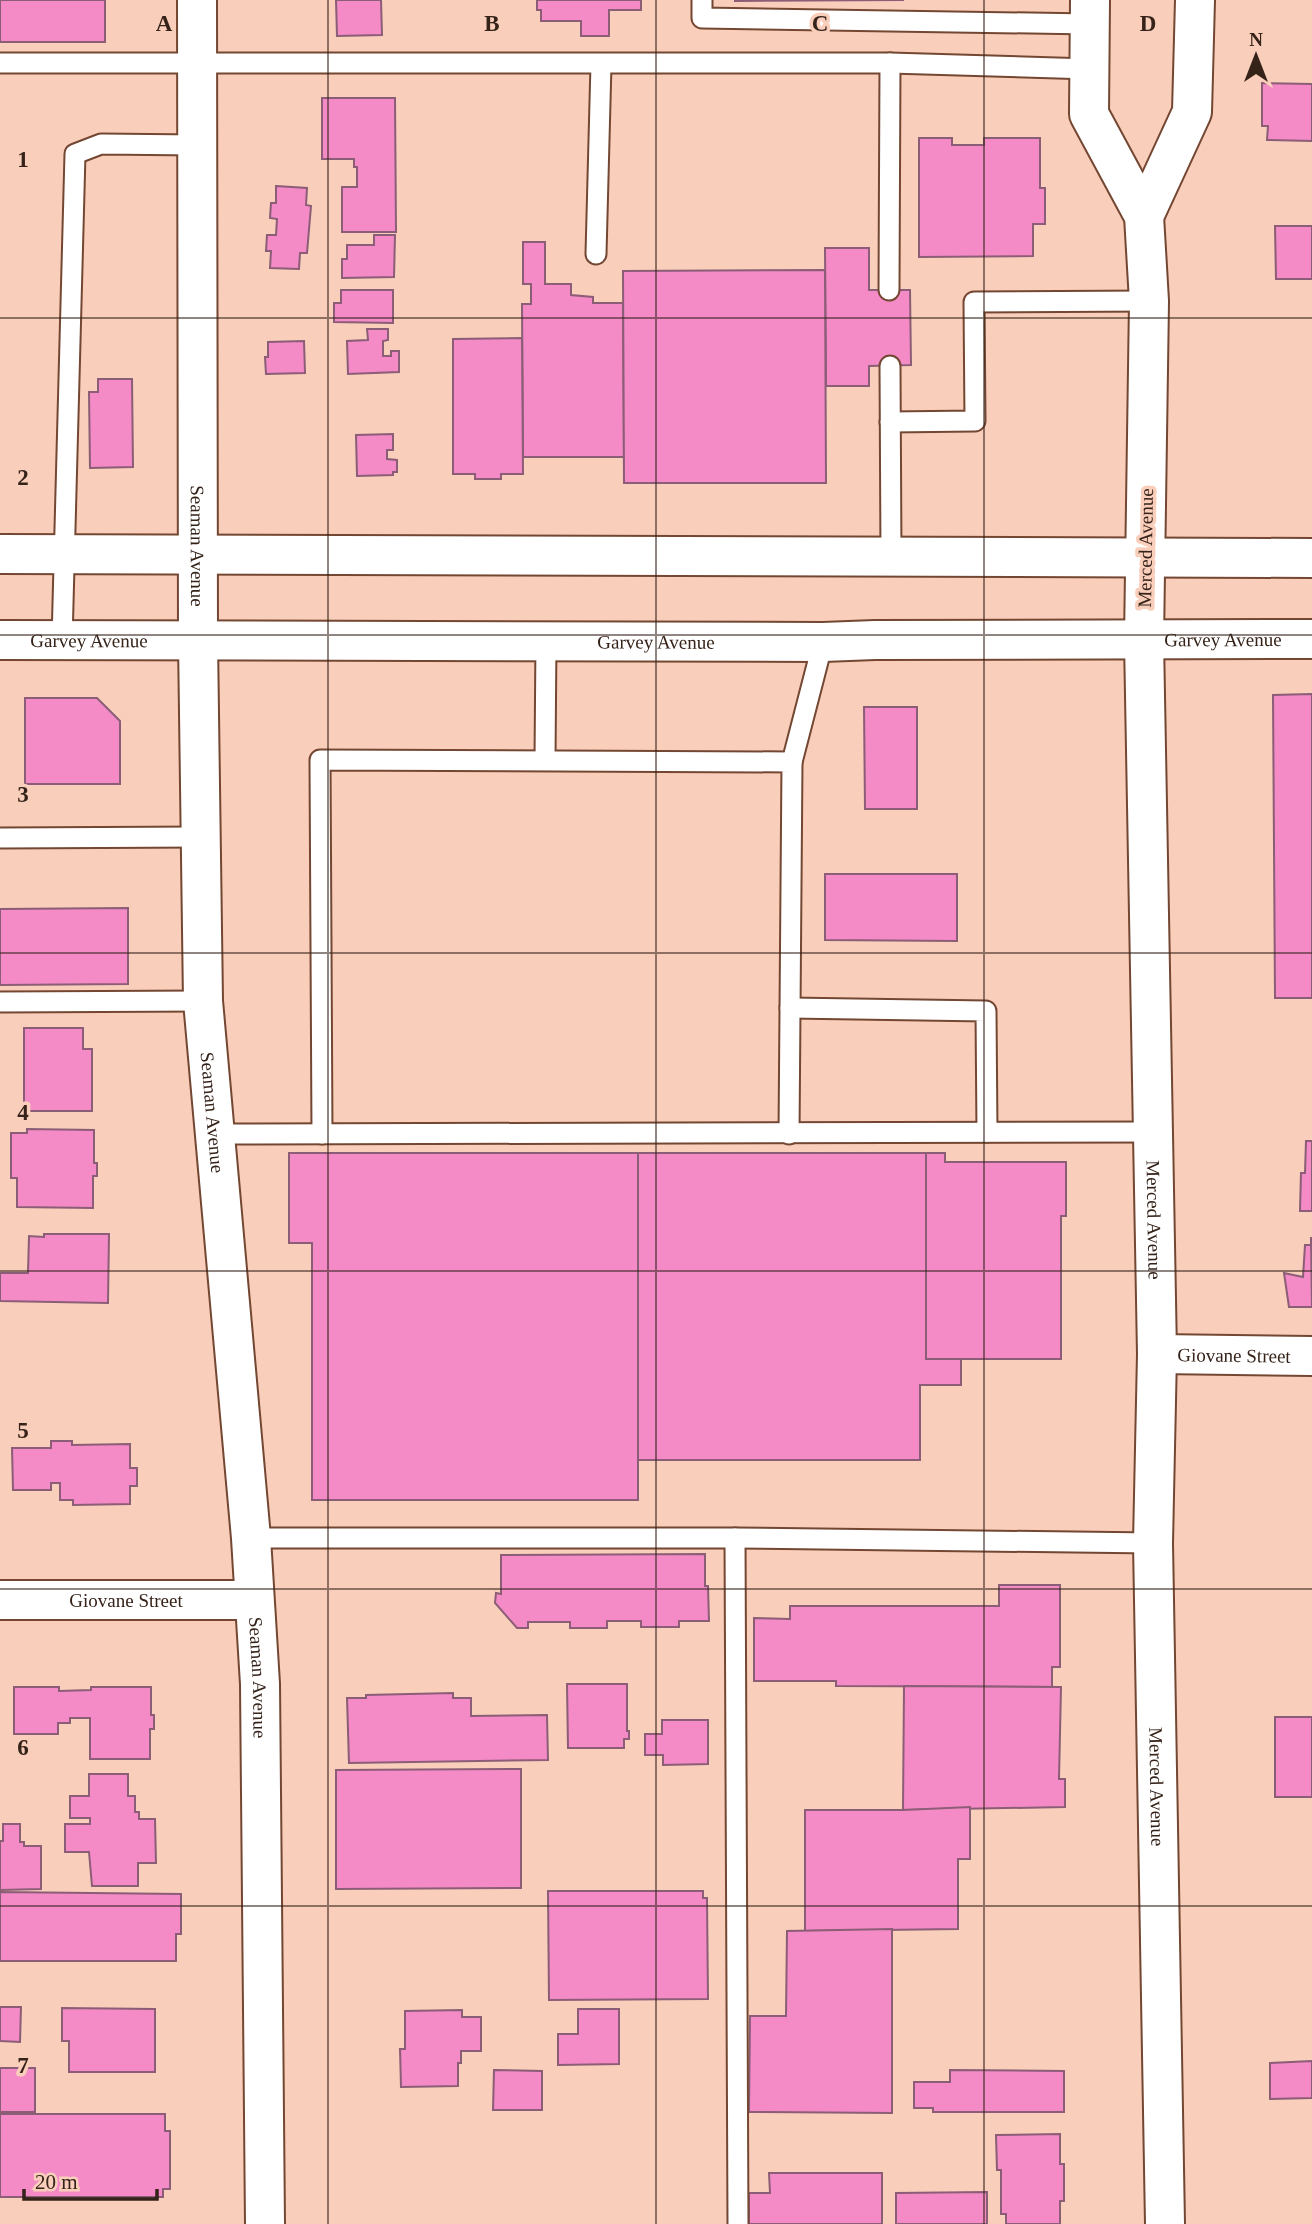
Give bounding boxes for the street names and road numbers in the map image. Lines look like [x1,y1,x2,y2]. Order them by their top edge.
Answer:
street label: Seaman Avenue [187,485,208,607]
street label: Merced Avenue [1134,488,1157,608]
street label: Garvey Avenue [1164,629,1282,650]
street label: Garvey Avenue [30,630,148,651]
street label: Garvey Avenue [597,631,715,653]
street label: Seaman Avenue [197,1051,228,1174]
street label: Merced Avenue [1142,1160,1166,1280]
street label: Giovane Street [1177,1344,1292,1367]
street label: Giovane Street [69,1590,183,1611]
street label: Seaman Avenue [245,1616,271,1738]
street label: Merced Avenue [1145,1727,1168,1847]

